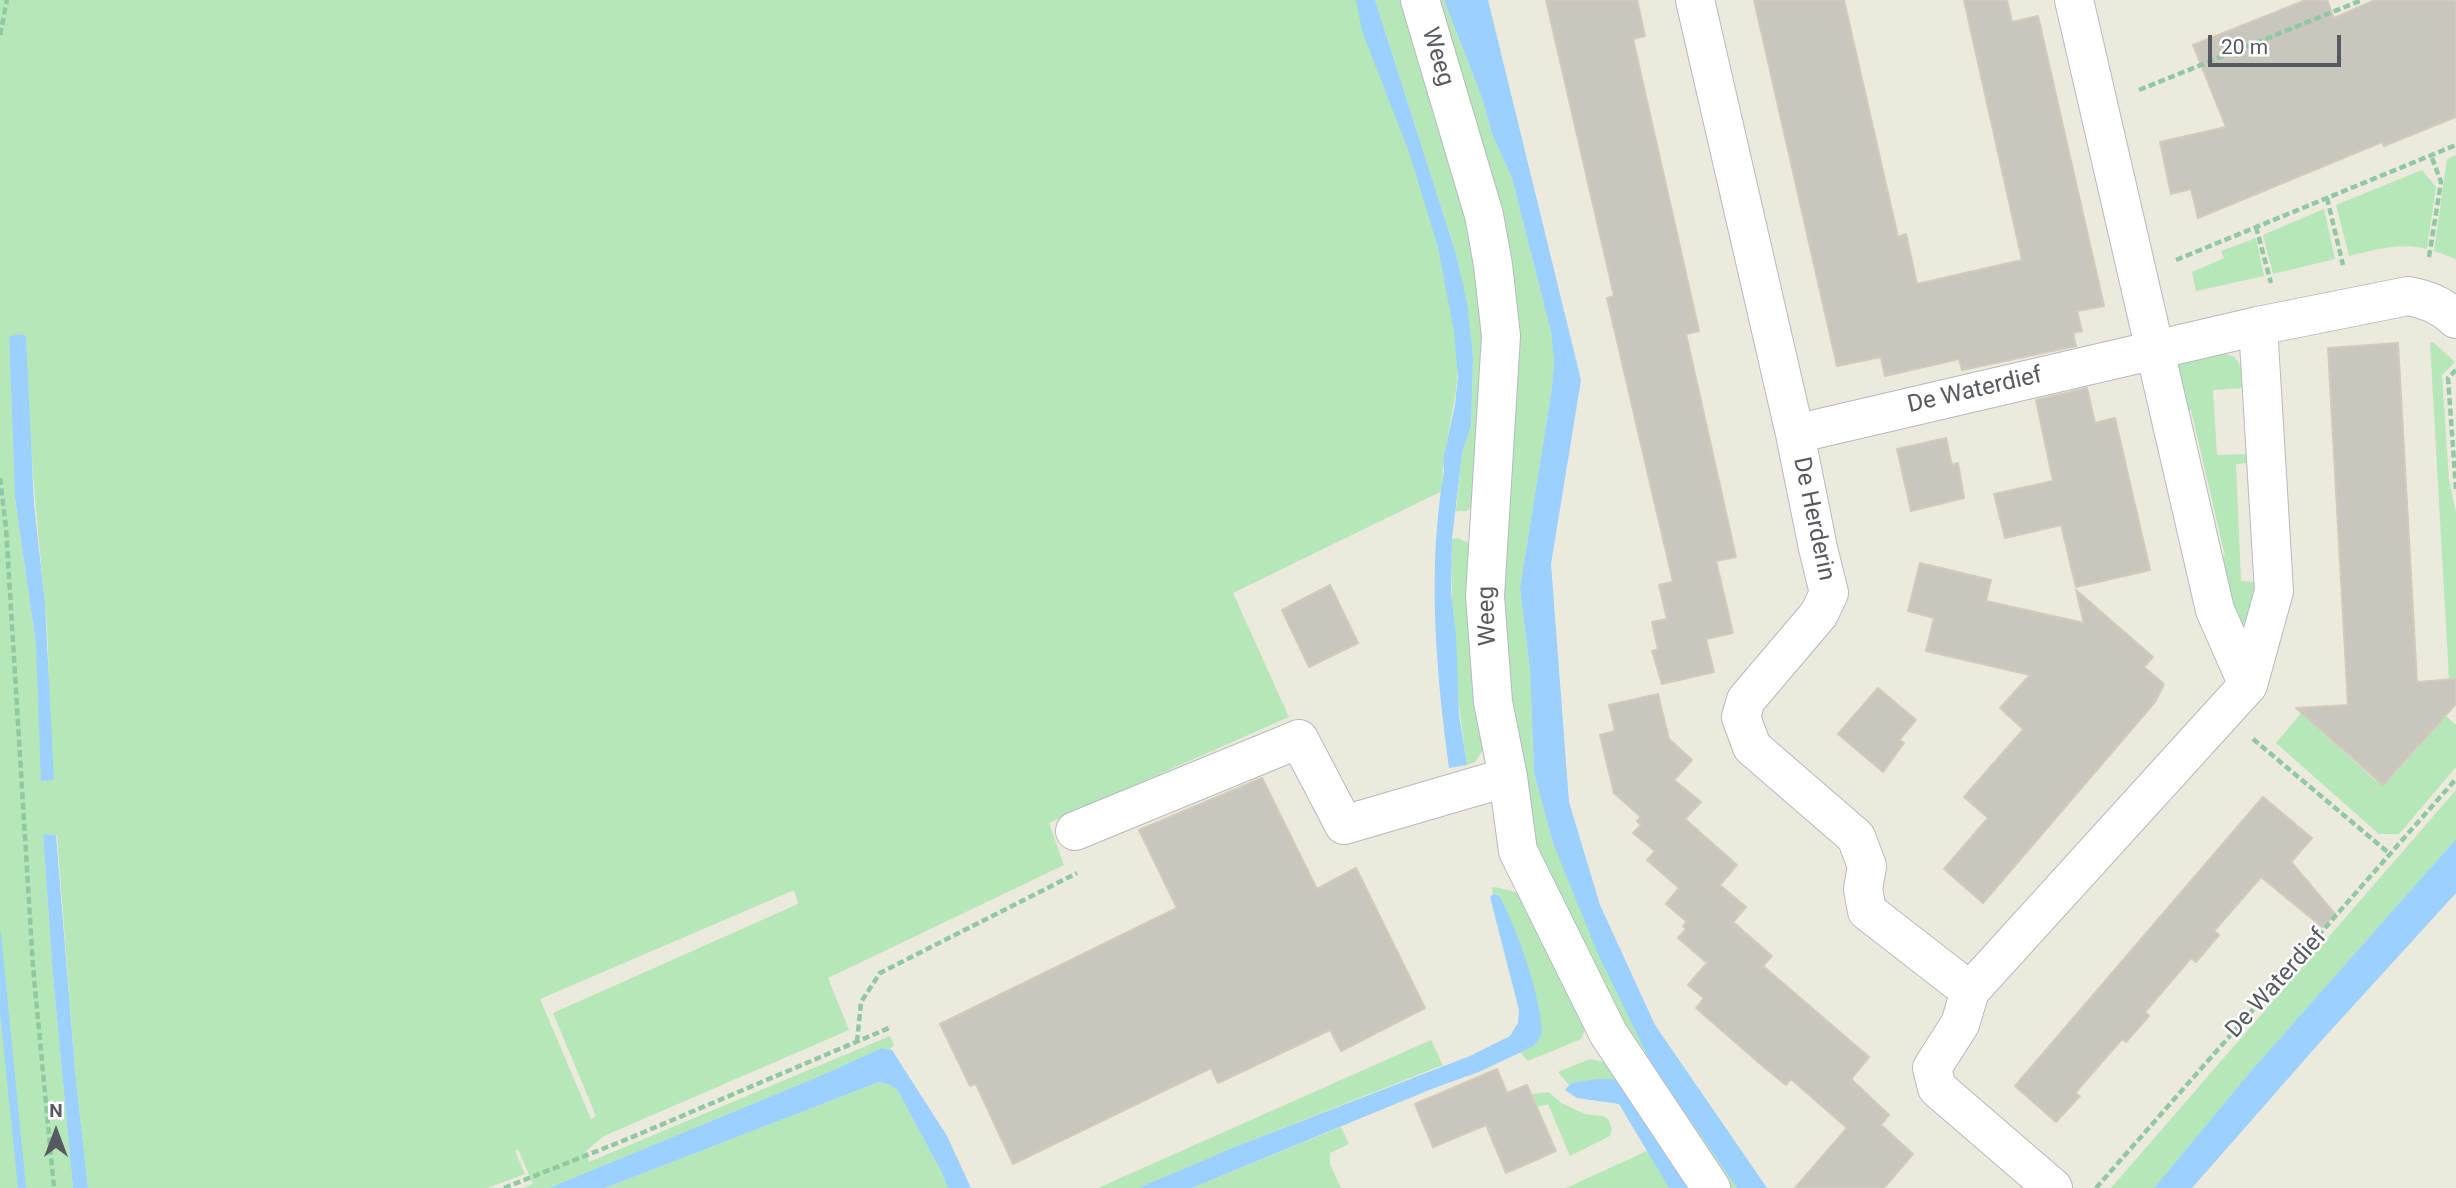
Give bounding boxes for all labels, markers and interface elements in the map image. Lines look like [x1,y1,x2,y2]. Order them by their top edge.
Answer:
scale bar [2211,21,2344,65]
street label: Weeg [1414,24,1460,90]
text: 20 m [2221,35,2268,59]
street label: De Waterdief [1905,362,2045,420]
street label: De Herderin [1786,455,1840,583]
street label: Weeg [1473,586,1503,646]
street label: De Waterdief [2220,923,2334,1045]
north arrow [21,1097,91,1167]
text: N [49,1099,63,1122]

